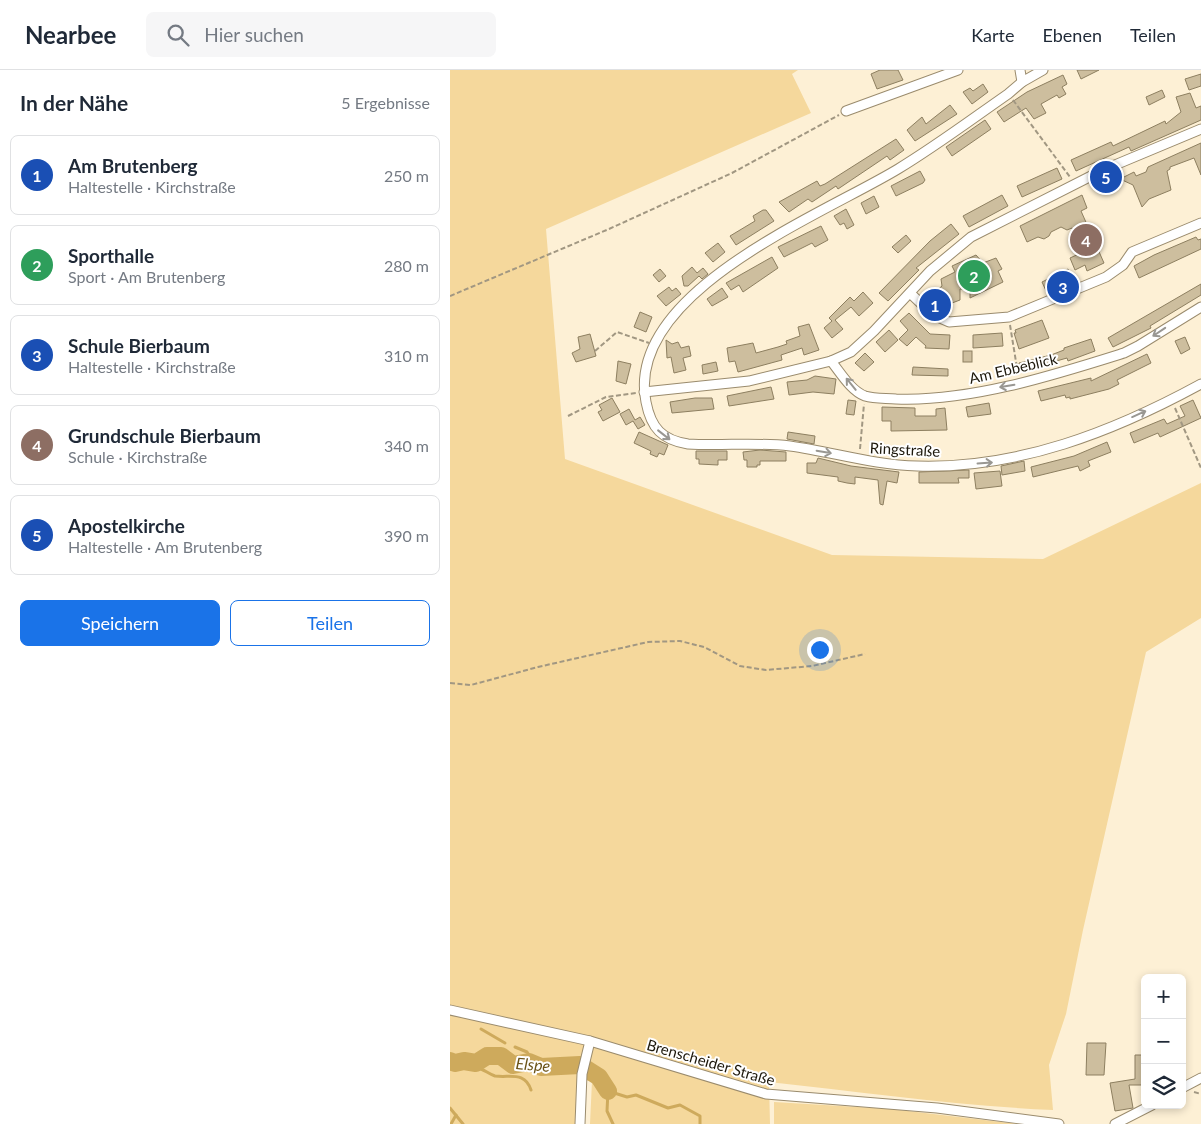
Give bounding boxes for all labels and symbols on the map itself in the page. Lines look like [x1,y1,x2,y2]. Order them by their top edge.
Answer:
pin: 5 [1090,158,1122,196]
pin: 4 [1070,221,1102,259]
pin: 2 [958,257,990,295]
pin: 3 [1047,268,1079,306]
pin: 1 [919,286,951,324]
one-way arrow [1153,327,1167,337]
street label: Am Ebbeblick [967,349,1059,387]
one-way arrow [845,378,856,391]
one-way arrow [1000,381,1016,391]
one-way arrow [1131,409,1146,419]
one-way arrow [658,429,671,440]
street label: Ringstraße [869,438,941,460]
one-way arrow [815,447,831,457]
one-way arrow [976,458,992,467]
your location [807,637,833,663]
street label: Brenscheider Straße [645,1035,777,1089]
water label: Elspe [515,1053,551,1075]

